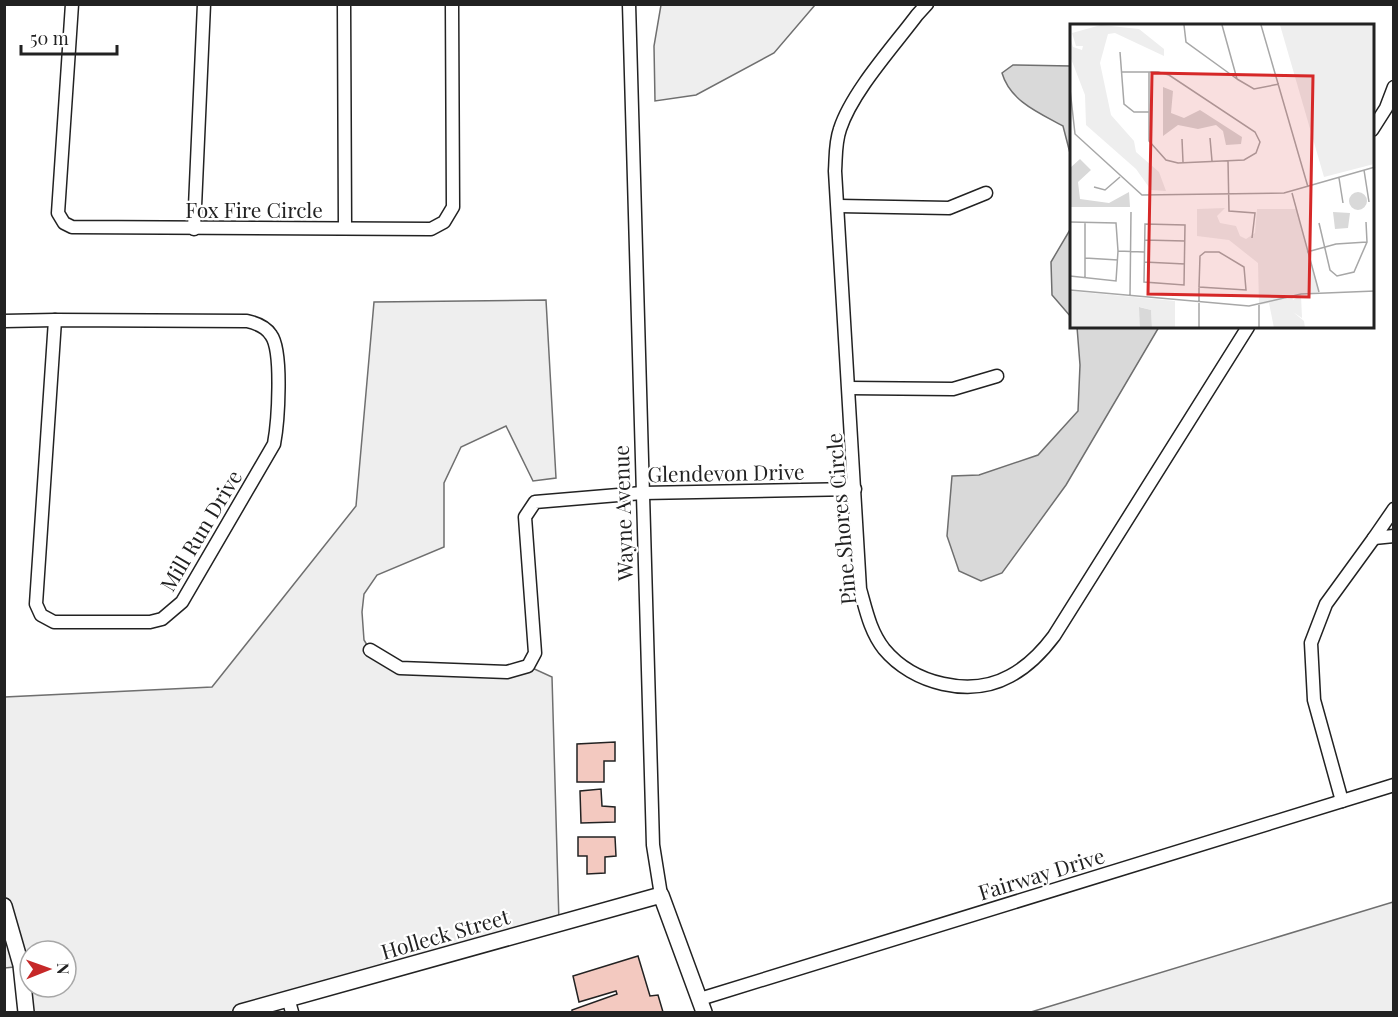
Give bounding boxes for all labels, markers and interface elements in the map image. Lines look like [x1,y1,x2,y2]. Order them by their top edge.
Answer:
scale bar [21,18,117,56]
inset map [1070,24,1374,328]
text: 50 m [30,26,69,50]
street label: Fox Fire Circle [185,195,323,223]
street label: Pine Shores Circle [819,432,861,606]
street label: Wayne Avenue [606,445,638,582]
street label: Glendevon Drive [647,457,805,487]
street label: Mill Run Drive [153,464,247,596]
street label: Fairway Drive [974,841,1108,905]
street label: Holleck Street [378,901,513,965]
north arrow [18,939,78,999]
text: N [53,963,74,975]

